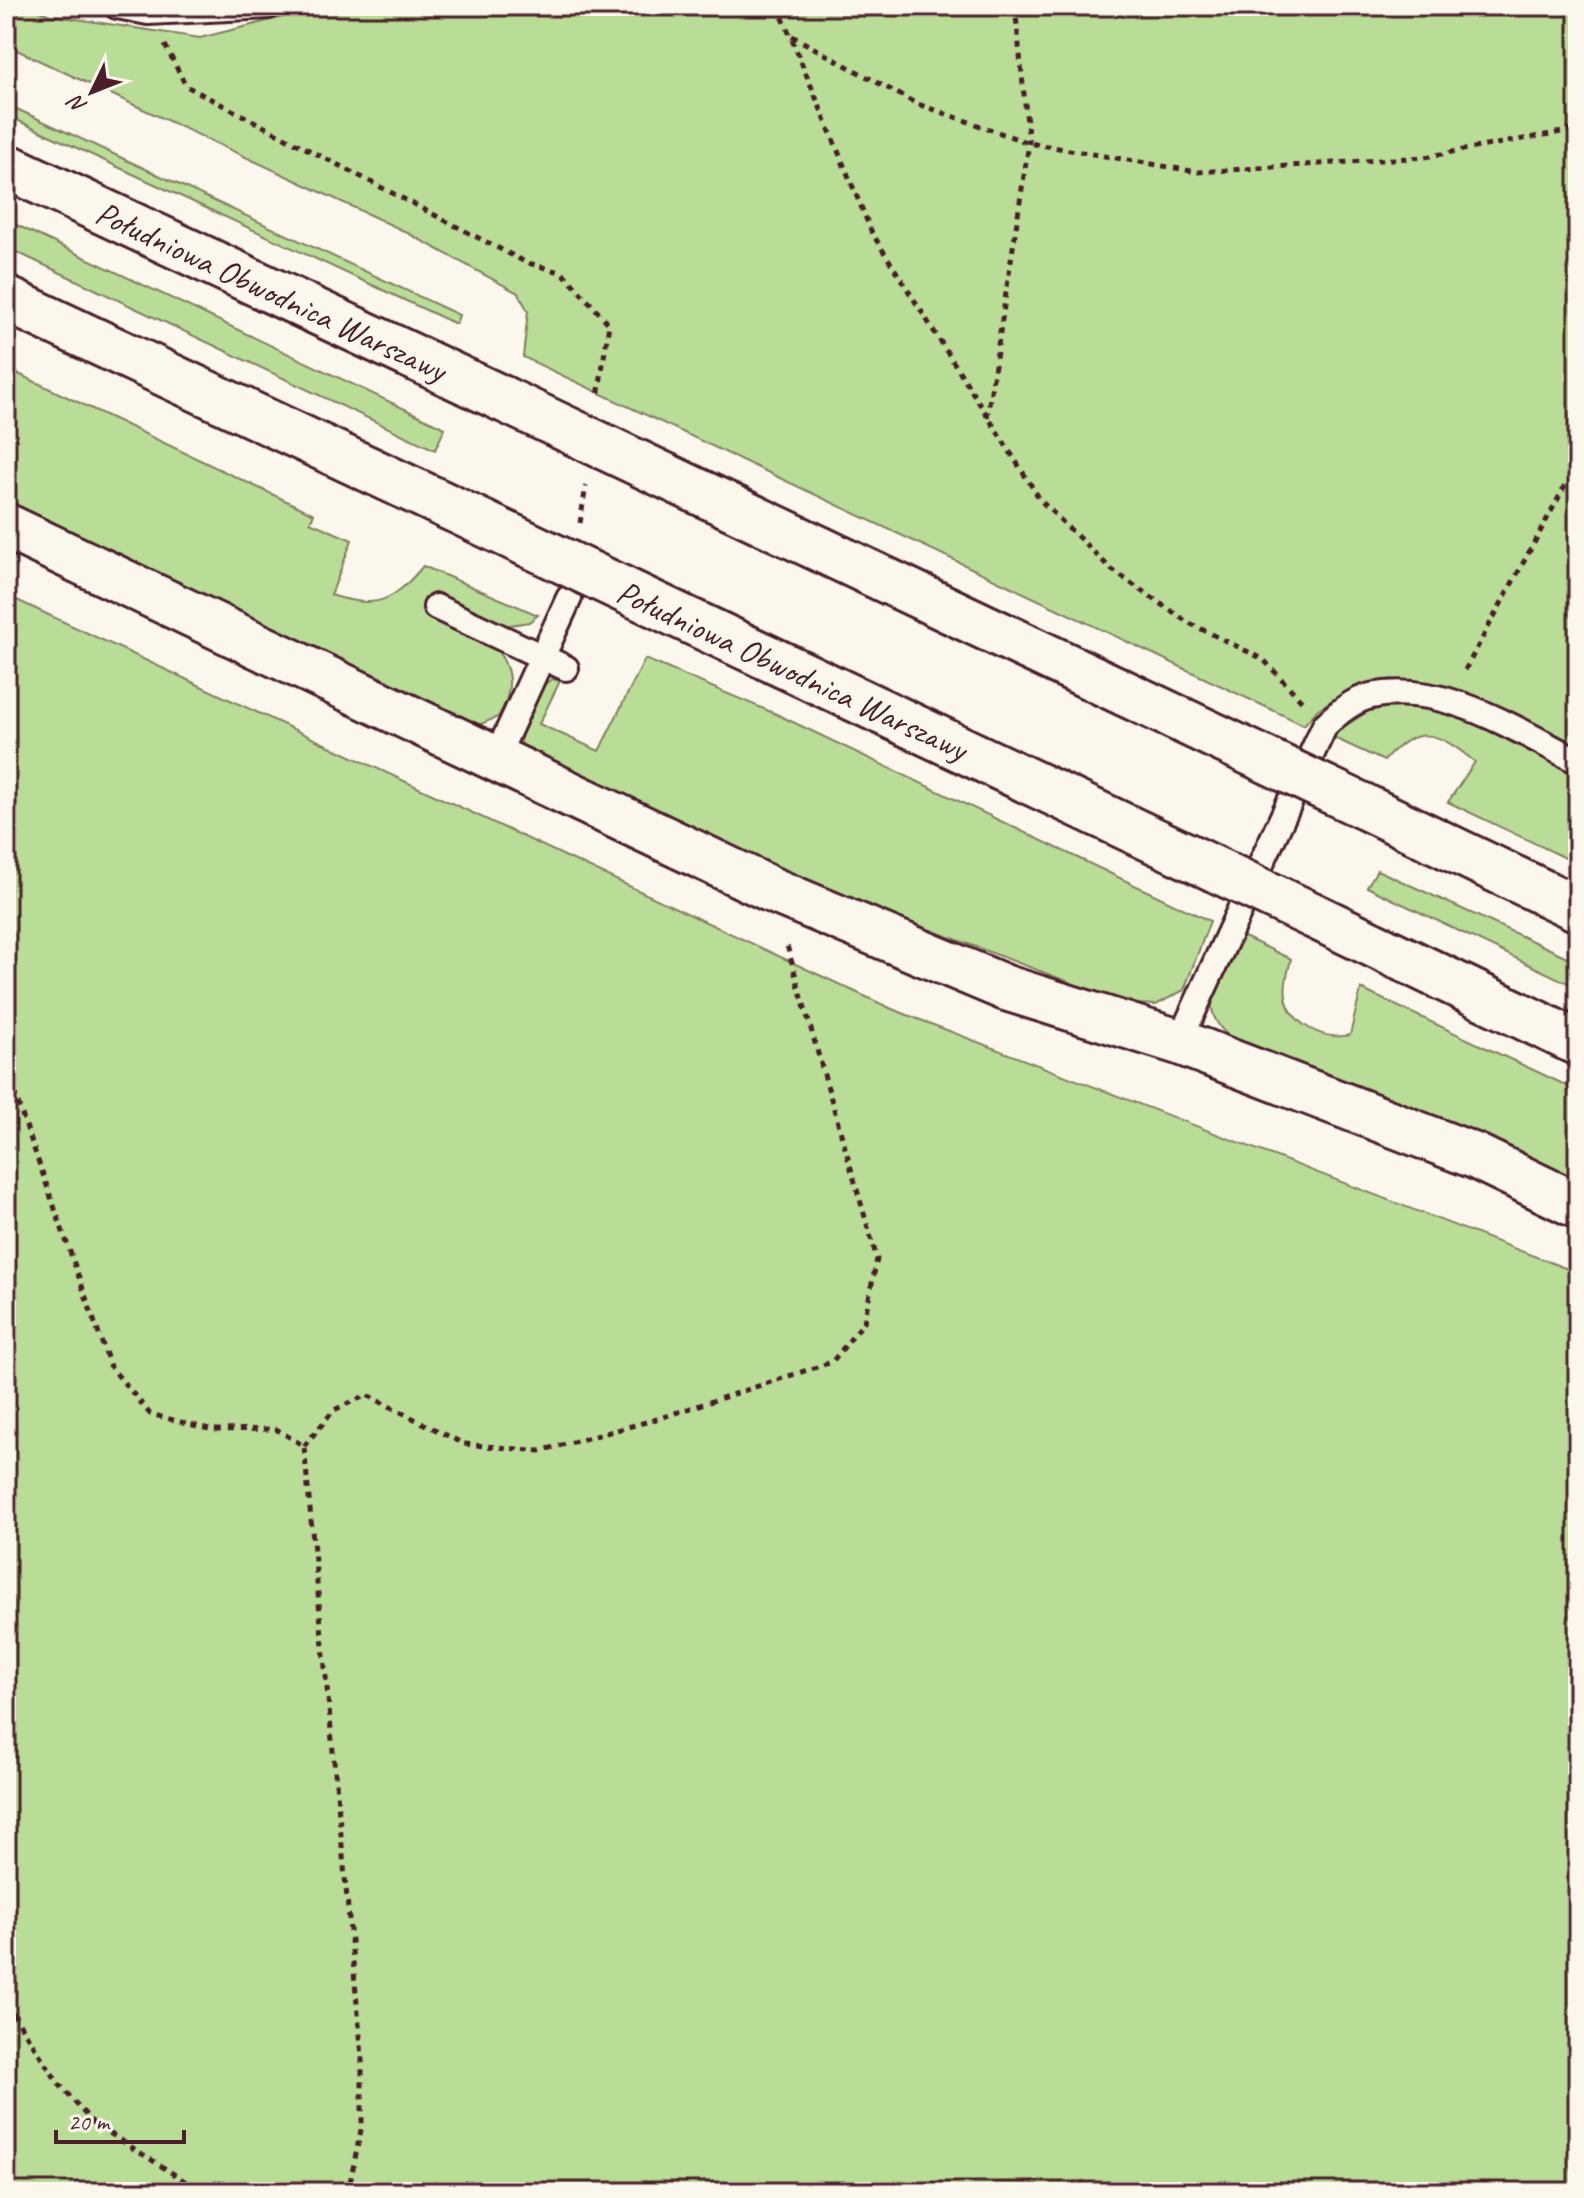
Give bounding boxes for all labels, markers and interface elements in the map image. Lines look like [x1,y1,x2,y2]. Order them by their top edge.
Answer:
north arrow [52,52,132,132]
text: N [61,88,93,119]
street label: Południowa Obwodnica Warszawy [89,191,455,392]
street label: Południowa Obwodnica Warszawy [610,570,976,771]
scale bar [56,2094,184,2144]
text: 20 m [68,2107,111,2137]

